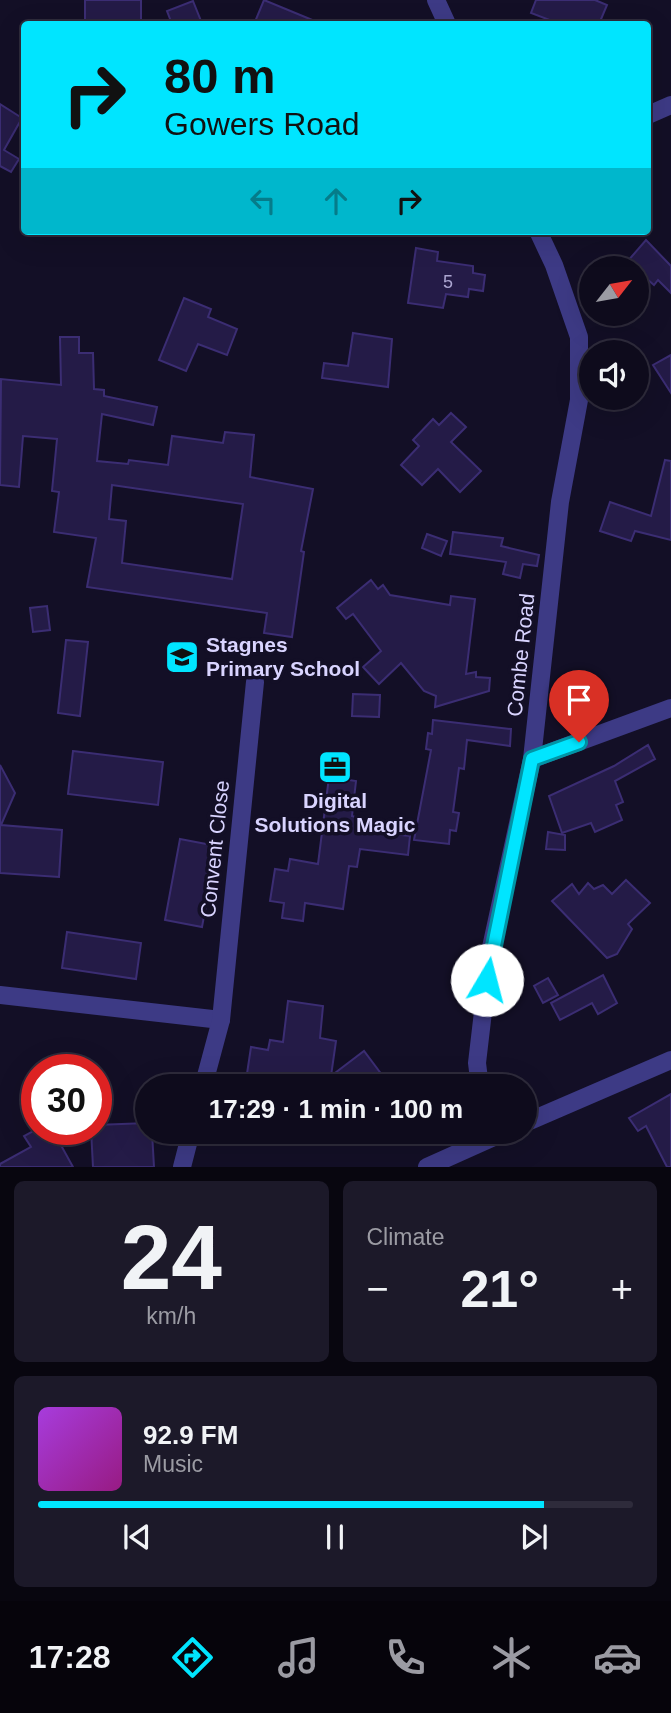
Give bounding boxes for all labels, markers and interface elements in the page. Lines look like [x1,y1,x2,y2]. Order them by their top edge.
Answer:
icon: right [49,49,140,140]
text: 80 m [164,49,276,103]
text: Gowers Road [164,106,360,142]
icon: left [244,182,282,220]
icon: ahead [317,182,355,220]
icon: right [390,182,428,220]
north arrow [579,256,649,326]
map controls [579,256,649,410]
house number: 5 [443,272,453,292]
button: sound [579,340,649,410]
street label: Combe Road [503,592,538,718]
place label: Stagnes Primary School [206,633,360,680]
school or university icon: Stagnes Primary School [163,638,201,676]
pin [549,670,609,742]
icon: arrive [560,681,598,719]
office icon: Digital Solutions Magic [316,748,354,786]
street label: Convent Close [196,779,233,919]
place label: Digital Solutions Magic [254,789,416,836]
position arrow [450,943,524,1017]
speed limit sign: 30 [21,1054,112,1145]
text: 17:29 · 1 min · 100 m [209,1094,463,1124]
text: 24 [121,1207,222,1308]
text: Climate [367,1224,444,1250]
text: 21° [460,1260,539,1318]
text: − [367,1268,389,1310]
text: + [611,1268,633,1310]
text: km/h [146,1303,196,1329]
text: 92.9 FM [143,1420,238,1450]
text: Music [143,1451,203,1477]
icon: previous [118,1518,156,1556]
icon: pause [316,1518,354,1556]
icon: next [515,1518,553,1556]
icon: directions [168,1633,217,1682]
icon: music [274,1633,323,1682]
icon: phone [381,1633,430,1682]
icon: climate [487,1633,536,1682]
icon: car [593,1633,642,1682]
text: 17:28 [29,1639,111,1675]

